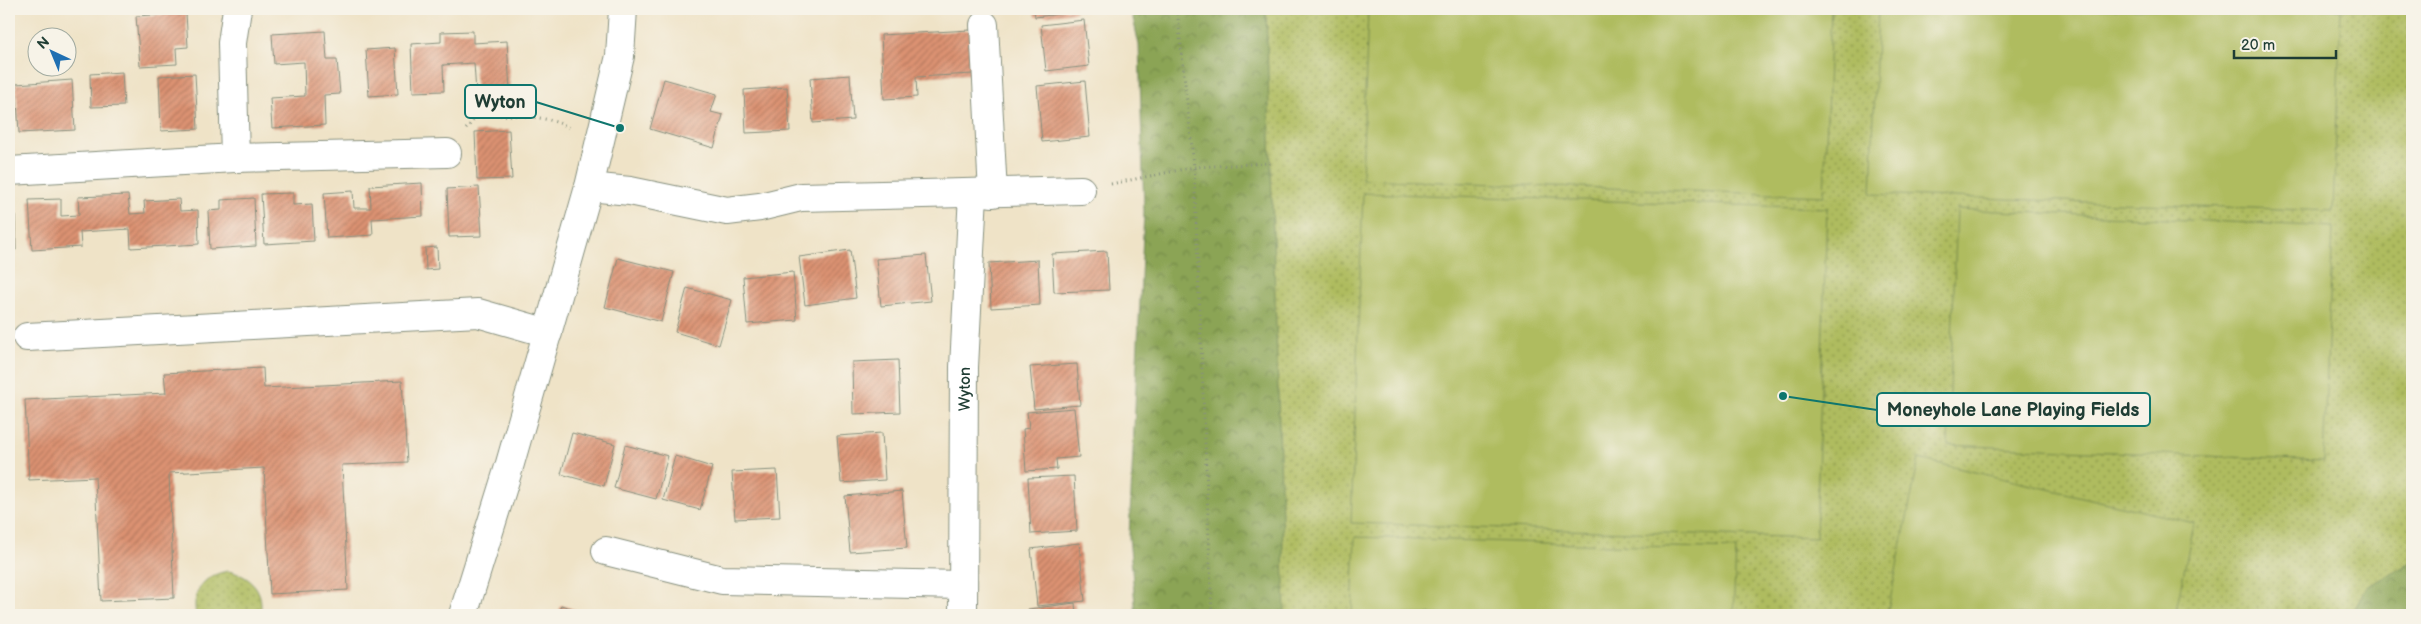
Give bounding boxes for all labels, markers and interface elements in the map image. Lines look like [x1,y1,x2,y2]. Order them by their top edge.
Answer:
north arrow [28,28,78,78]
scale bar [2234,28,2336,60]
text: N [34,33,53,53]
text: 20 m [2241,36,2275,55]
callout: Wyton [465,85,536,118]
text: Wyton [474,92,526,113]
street label: Wyton [956,367,975,411]
callout: Moneyhole Lane Playing Fields [1877,393,2150,426]
text: Moneyhole Lane Playing Fields [1887,400,2139,421]

